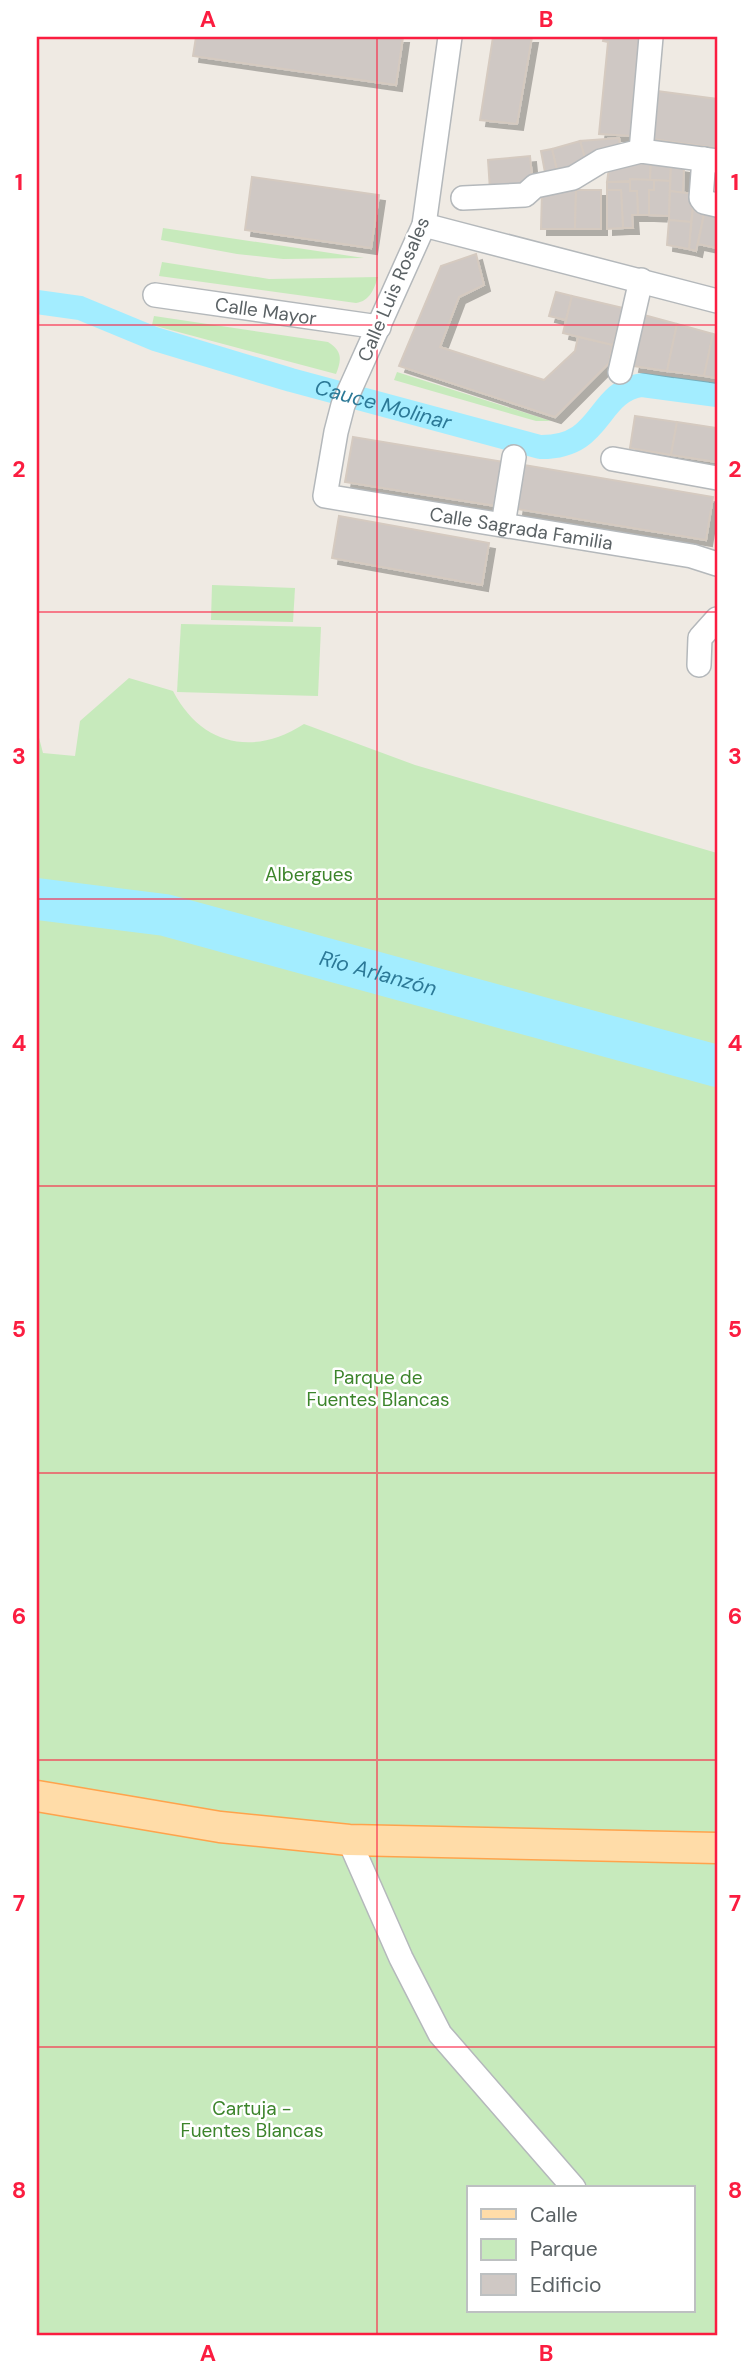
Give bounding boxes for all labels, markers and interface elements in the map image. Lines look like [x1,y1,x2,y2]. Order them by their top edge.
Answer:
text: A [200,4,216,34]
text: B [539,4,553,34]
text: 1 [15,167,23,197]
text: 1 [731,167,739,197]
street label: Calle Luis Rosales [352,213,435,365]
street label: Calle Mayor [213,292,318,331]
water label: Cauce Molinar [312,373,456,437]
text: 2 [12,454,26,484]
text: 2 [728,454,742,484]
street label: Calle Sagrada Familia [428,501,615,556]
text: 3 [12,741,26,771]
text: 3 [728,741,742,771]
park label: Albergues [265,862,353,887]
water label: Río Arlanzón [317,944,440,1003]
text: 4 [12,1028,27,1058]
text: 4 [728,1028,743,1058]
text: 5 [12,1314,26,1344]
text: 5 [728,1314,742,1344]
park label: Parque de Fuentes Blancas [307,1365,450,1412]
text: 6 [12,1601,26,1631]
text: 6 [728,1601,742,1631]
text: 7 [13,1888,25,1918]
text: 7 [729,1888,741,1918]
park label: Cartuja - Fuentes Blancas [181,2096,324,2143]
text: 8 [12,2175,26,2205]
text: 8 [728,2175,742,2205]
legend [467,2186,694,2312]
text: Calle [530,2201,578,2229]
text: Parque [530,2235,598,2263]
text: Edificio [530,2271,601,2299]
text: A [200,2338,216,2368]
text: B [539,2338,553,2368]

